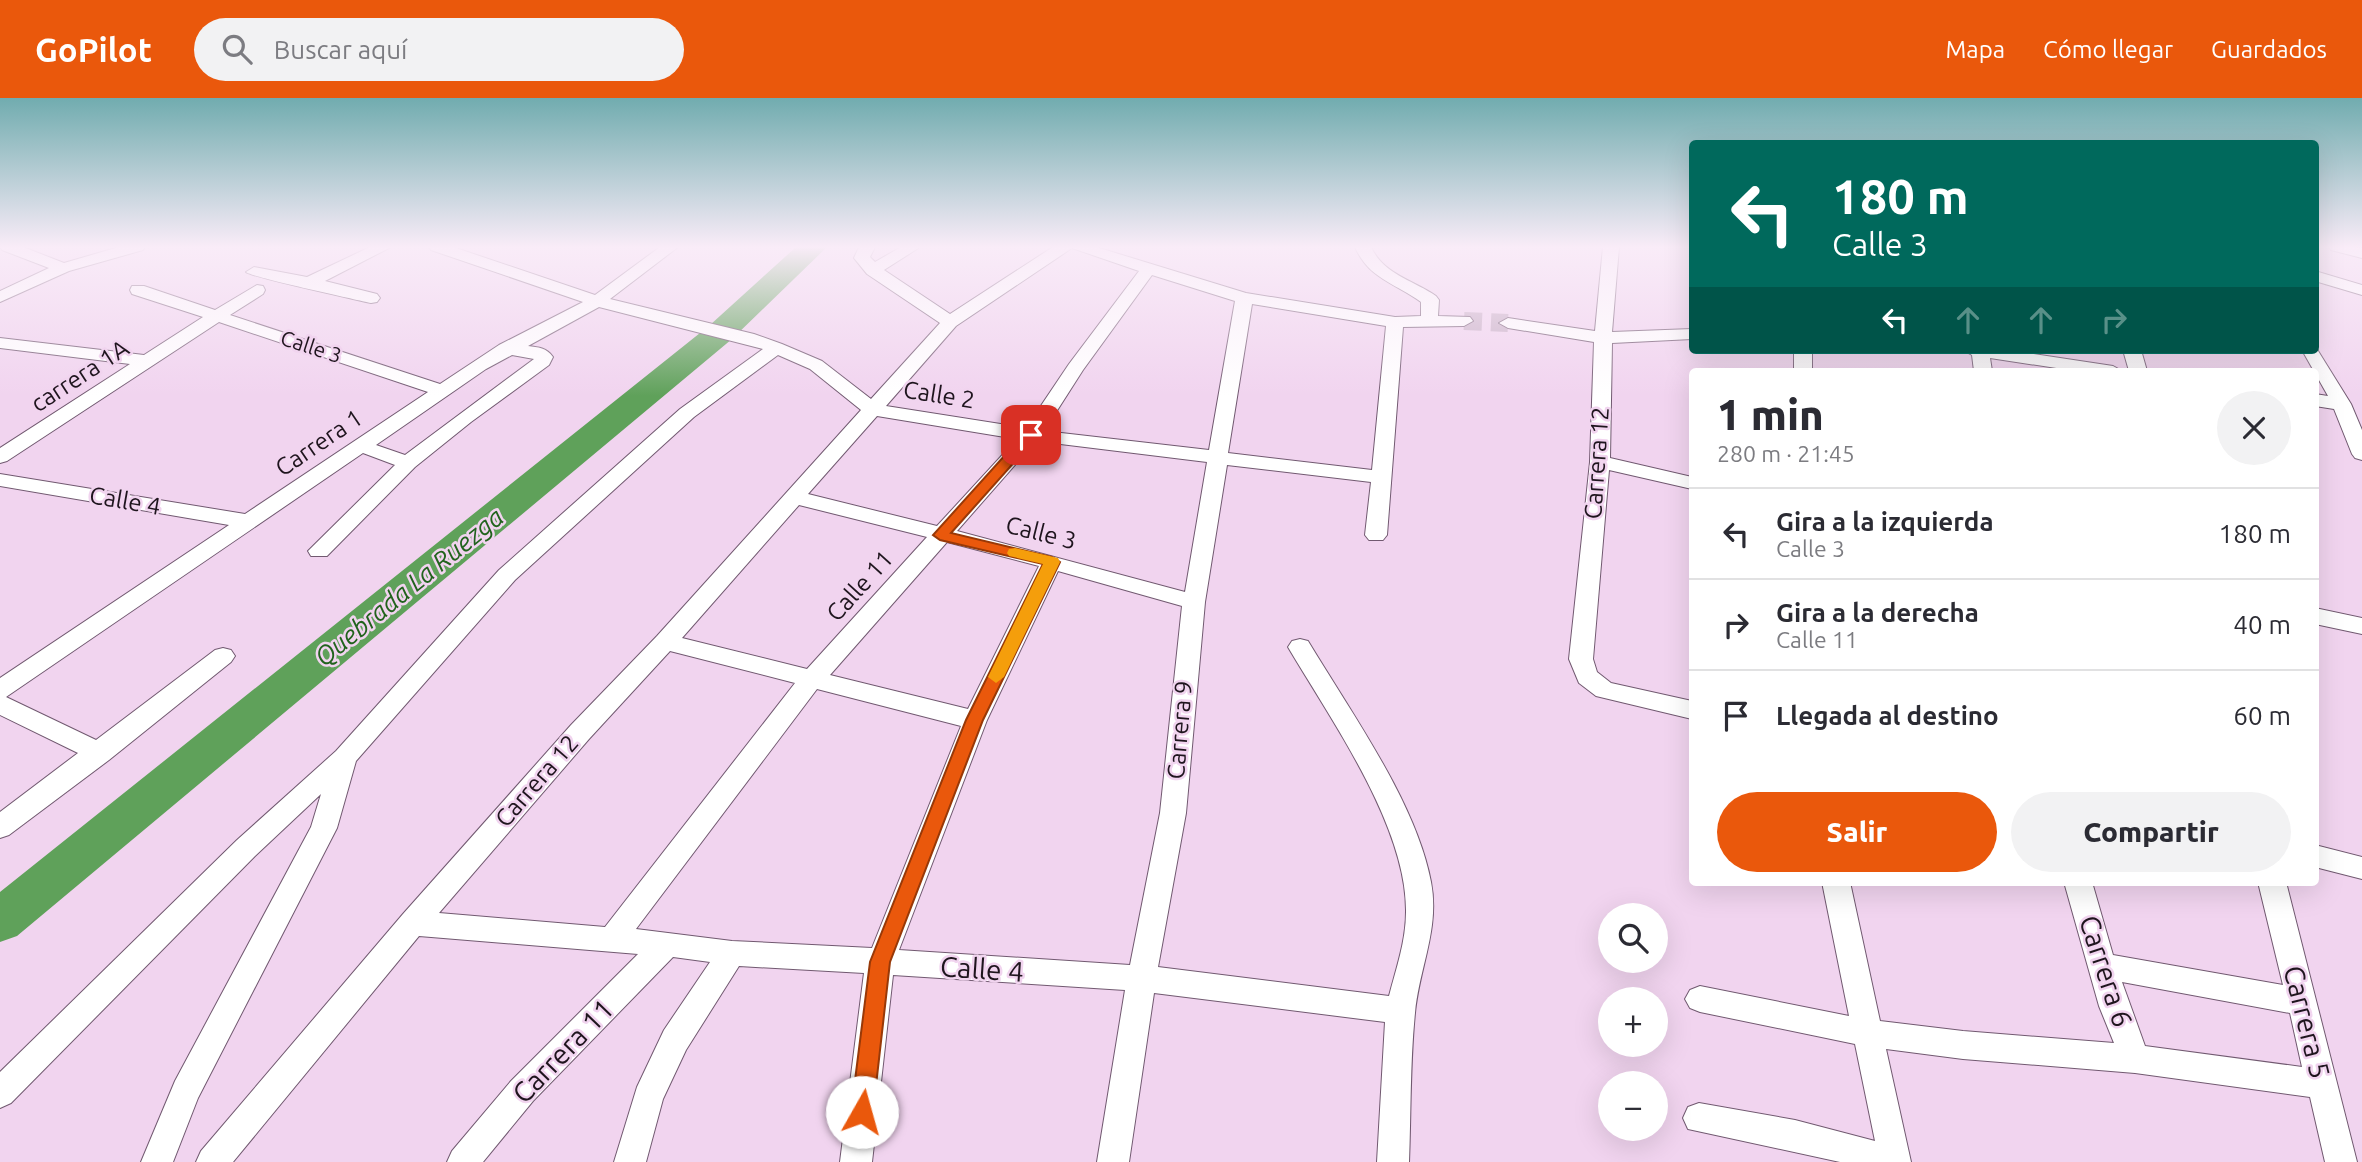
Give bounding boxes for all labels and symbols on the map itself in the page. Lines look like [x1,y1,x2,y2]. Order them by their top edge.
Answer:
street label: Calle 3 [278,325,345,367]
street label: carrera 1A [26,334,134,417]
street label: Calle 2 [901,376,977,413]
street label: Carrera 1 [270,404,367,481]
pin [1001,405,1061,465]
street label: Carrera 12 [1579,406,1614,520]
street label: Calle 4 [87,481,163,520]
water label: Quebrada La Ruezga [309,502,509,672]
street label: Calle 3 [1003,511,1079,554]
street label: Calle 11 [821,545,898,626]
street label: Carrera 9 [1162,679,1197,780]
street label: Carrera 12 [490,729,584,832]
street label: Carrera 6 [2074,911,2139,1031]
street label: Calle 4 [939,950,1025,987]
street label: Carrera 5 [2278,962,2336,1082]
street label: Carrera 11 [506,993,619,1109]
position arrow [825,1075,899,1149]

